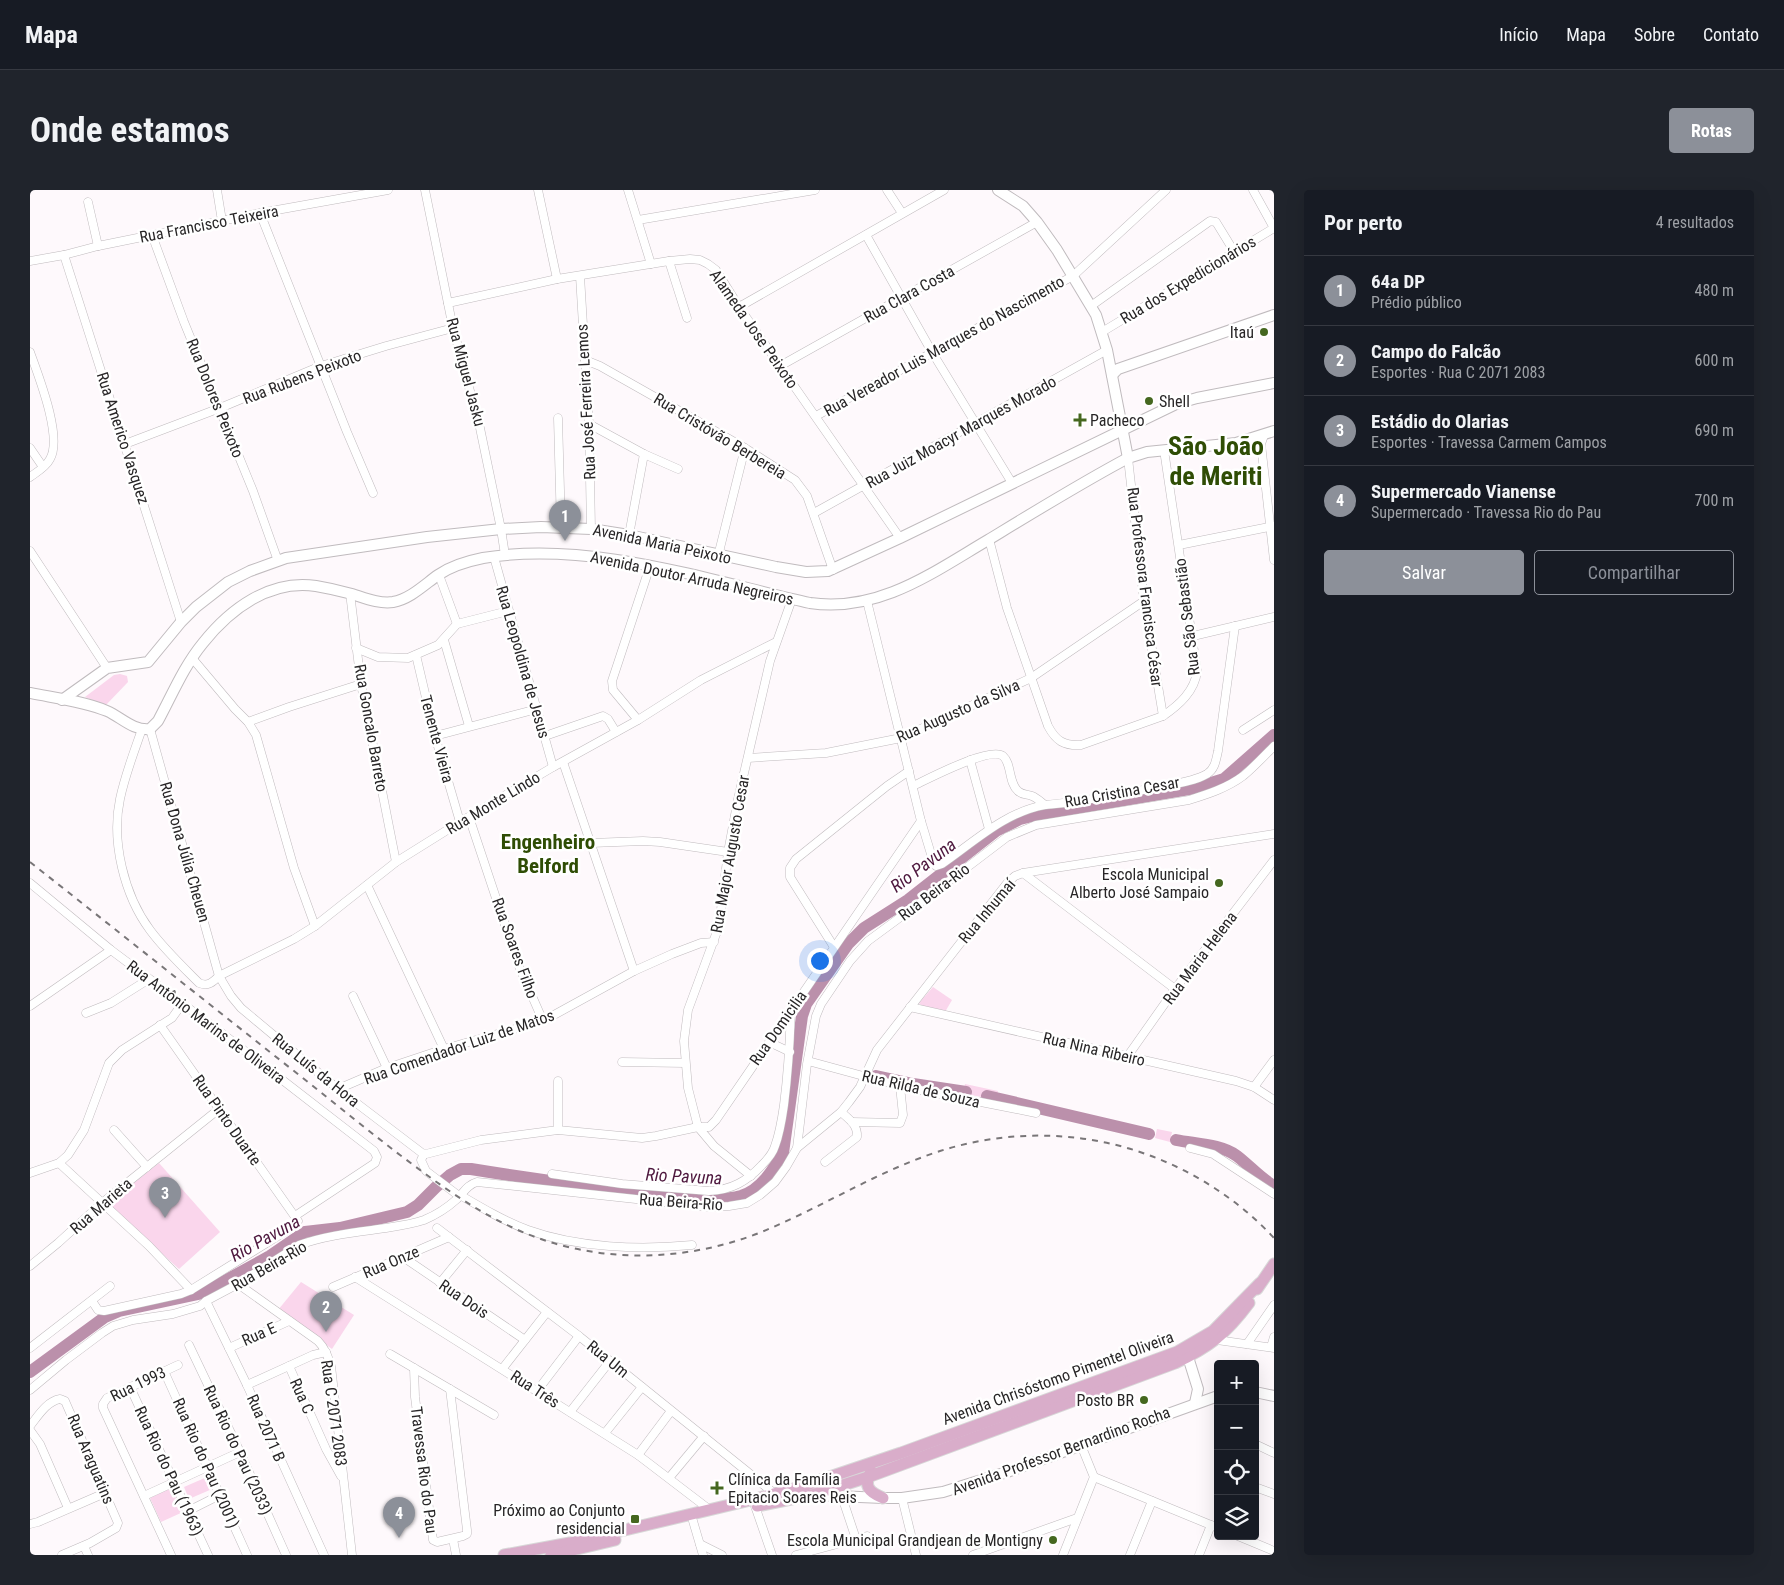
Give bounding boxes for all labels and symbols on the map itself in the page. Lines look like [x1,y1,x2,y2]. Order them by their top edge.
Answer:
street label: Rua Francisco Teixeira [138,201,280,247]
street label: Rua dos Expedicionários [1117,232,1259,328]
street label: Rua Clara Costa [860,261,958,327]
street label: Alameda Jose Peixoto [706,266,802,392]
street label: Rua Vereador Luis Marques do Nascimento [820,272,1068,420]
street label: Rua Miguel Jasku [442,316,490,428]
place label: Itaú [1230,323,1254,342]
street label: Rua José Ferreira Lemos [572,324,600,480]
marker: Itaú [1258,326,1270,338]
street label: Rua Dolores Peixoto [182,336,248,460]
street label: Rua Rubens Peixoto [240,346,364,408]
street label: Rua Americo Vasquez [93,370,153,506]
street label: Rua Juiz Moacyr Marques Morado [862,372,1060,492]
street label: Rua Cristóvão Berbereia [650,389,790,483]
place label: Shell [1159,392,1190,411]
marker: Shell [1143,395,1155,407]
place label: Pacheco [1090,411,1144,430]
marker: Pacheco [1074,414,1086,426]
district label: São João de Meriti [1168,431,1264,491]
street label: Rua Professora Francisca César [1123,486,1167,688]
pin: 1 [549,500,581,541]
street label: Avenida Maria Peixoto [591,520,733,568]
street label: Avenida Doutor Arruda Negreiros [589,547,795,609]
street label: Rua São Sebastião [1170,557,1204,677]
street label: Rua Leopoldina de Jesus [492,584,554,740]
street label: Rua Goncalo Barreto [350,663,392,793]
street label: Rua Augusto da Silva [893,675,1023,747]
street label: Tenente Vieira [416,693,458,785]
street label: Rua Monte Lindo [443,767,543,839]
street label: Rua Major Augusto Cesar [707,773,753,934]
street label: Rua Cristina Cesar [1063,773,1181,811]
street label: Rua Dona Júlia Cheuen [156,780,214,924]
district label: Engenheiro Belford [501,830,595,878]
water label: Rio Pavuna [886,834,960,896]
street label: Rua Beira-Rio [895,859,973,925]
place label: Escola Municipal Alberto José Sampaio [1070,865,1209,902]
street label: Rua Inhumaí [955,874,1020,947]
marker: Escola Municipal Alberto José Sampaio [1213,877,1225,889]
street label: Rua Soares Filho [488,895,542,1001]
street label: Rua Maria Helena [1159,908,1241,1008]
your location [807,948,833,974]
street label: Rua Antônio Marins de Oliveira [123,956,289,1088]
street label: Rua Domicilia [745,987,811,1069]
street label: Rua Comendador Luiz de Matos [361,1005,557,1089]
street label: Rua Nina Ribeiro [1041,1028,1147,1070]
street label: Rua Luís da Hora [269,1029,363,1111]
street label: Rua Rilda de Souza [860,1066,982,1112]
street label: Rua Pinto Duarte [189,1071,265,1169]
water label: Rio Pavuna [645,1164,723,1188]
street label: Rua Marieta [66,1174,136,1238]
pin: 3 [149,1177,181,1218]
street label: Rua Beira-Rio [639,1190,723,1214]
water label: Rio Pavuna [226,1210,304,1266]
street label: Rua Beira-Rio [228,1237,310,1295]
street label: Rua Onze [360,1242,422,1282]
street label: Rua Dois [436,1276,492,1322]
pin: 2 [310,1291,342,1332]
street label: Rua E [239,1318,279,1350]
street label: Avenida Chrisóstomo Pimentel Oliveira [940,1327,1176,1429]
street label: Rua Um [583,1336,633,1382]
street label: Rua C 2071 2083 [317,1359,351,1467]
street label: Rua 1993 [107,1362,169,1406]
street label: Rua Três [507,1366,563,1412]
street label: Rua C [286,1375,318,1417]
street label: Rua Rio do Pau (2033) [200,1382,276,1518]
street label: Rua 2071 B [243,1391,289,1465]
place label: Posto BR [1076,1391,1135,1410]
marker: Posto BR [1138,1394,1150,1406]
street label: Rua Rio do Pau (2001) [169,1395,243,1531]
street label: Rua Rio do Pau (1963) [131,1403,207,1539]
street label: Avenida Professor Bernardino Rocha [949,1403,1173,1499]
street label: Travessa Rio do Pau [407,1405,441,1535]
street label: Rua Araguatins [64,1411,118,1507]
place label: Clínica da Família Epitacio Soares Reis [728,1470,857,1507]
marker: Clínica da Família Epitacio Soares Reis [710,1481,724,1495]
pin: 4 [383,1497,415,1538]
place label: Próximo ao Conjunto residencial [493,1501,625,1538]
marker: Próximo ao Conjunto residencial [629,1513,641,1525]
place label: Escola Municipal Grandjean de Montigny [787,1531,1043,1550]
marker: Escola Municipal Grandjean de Montigny [1047,1534,1059,1546]

